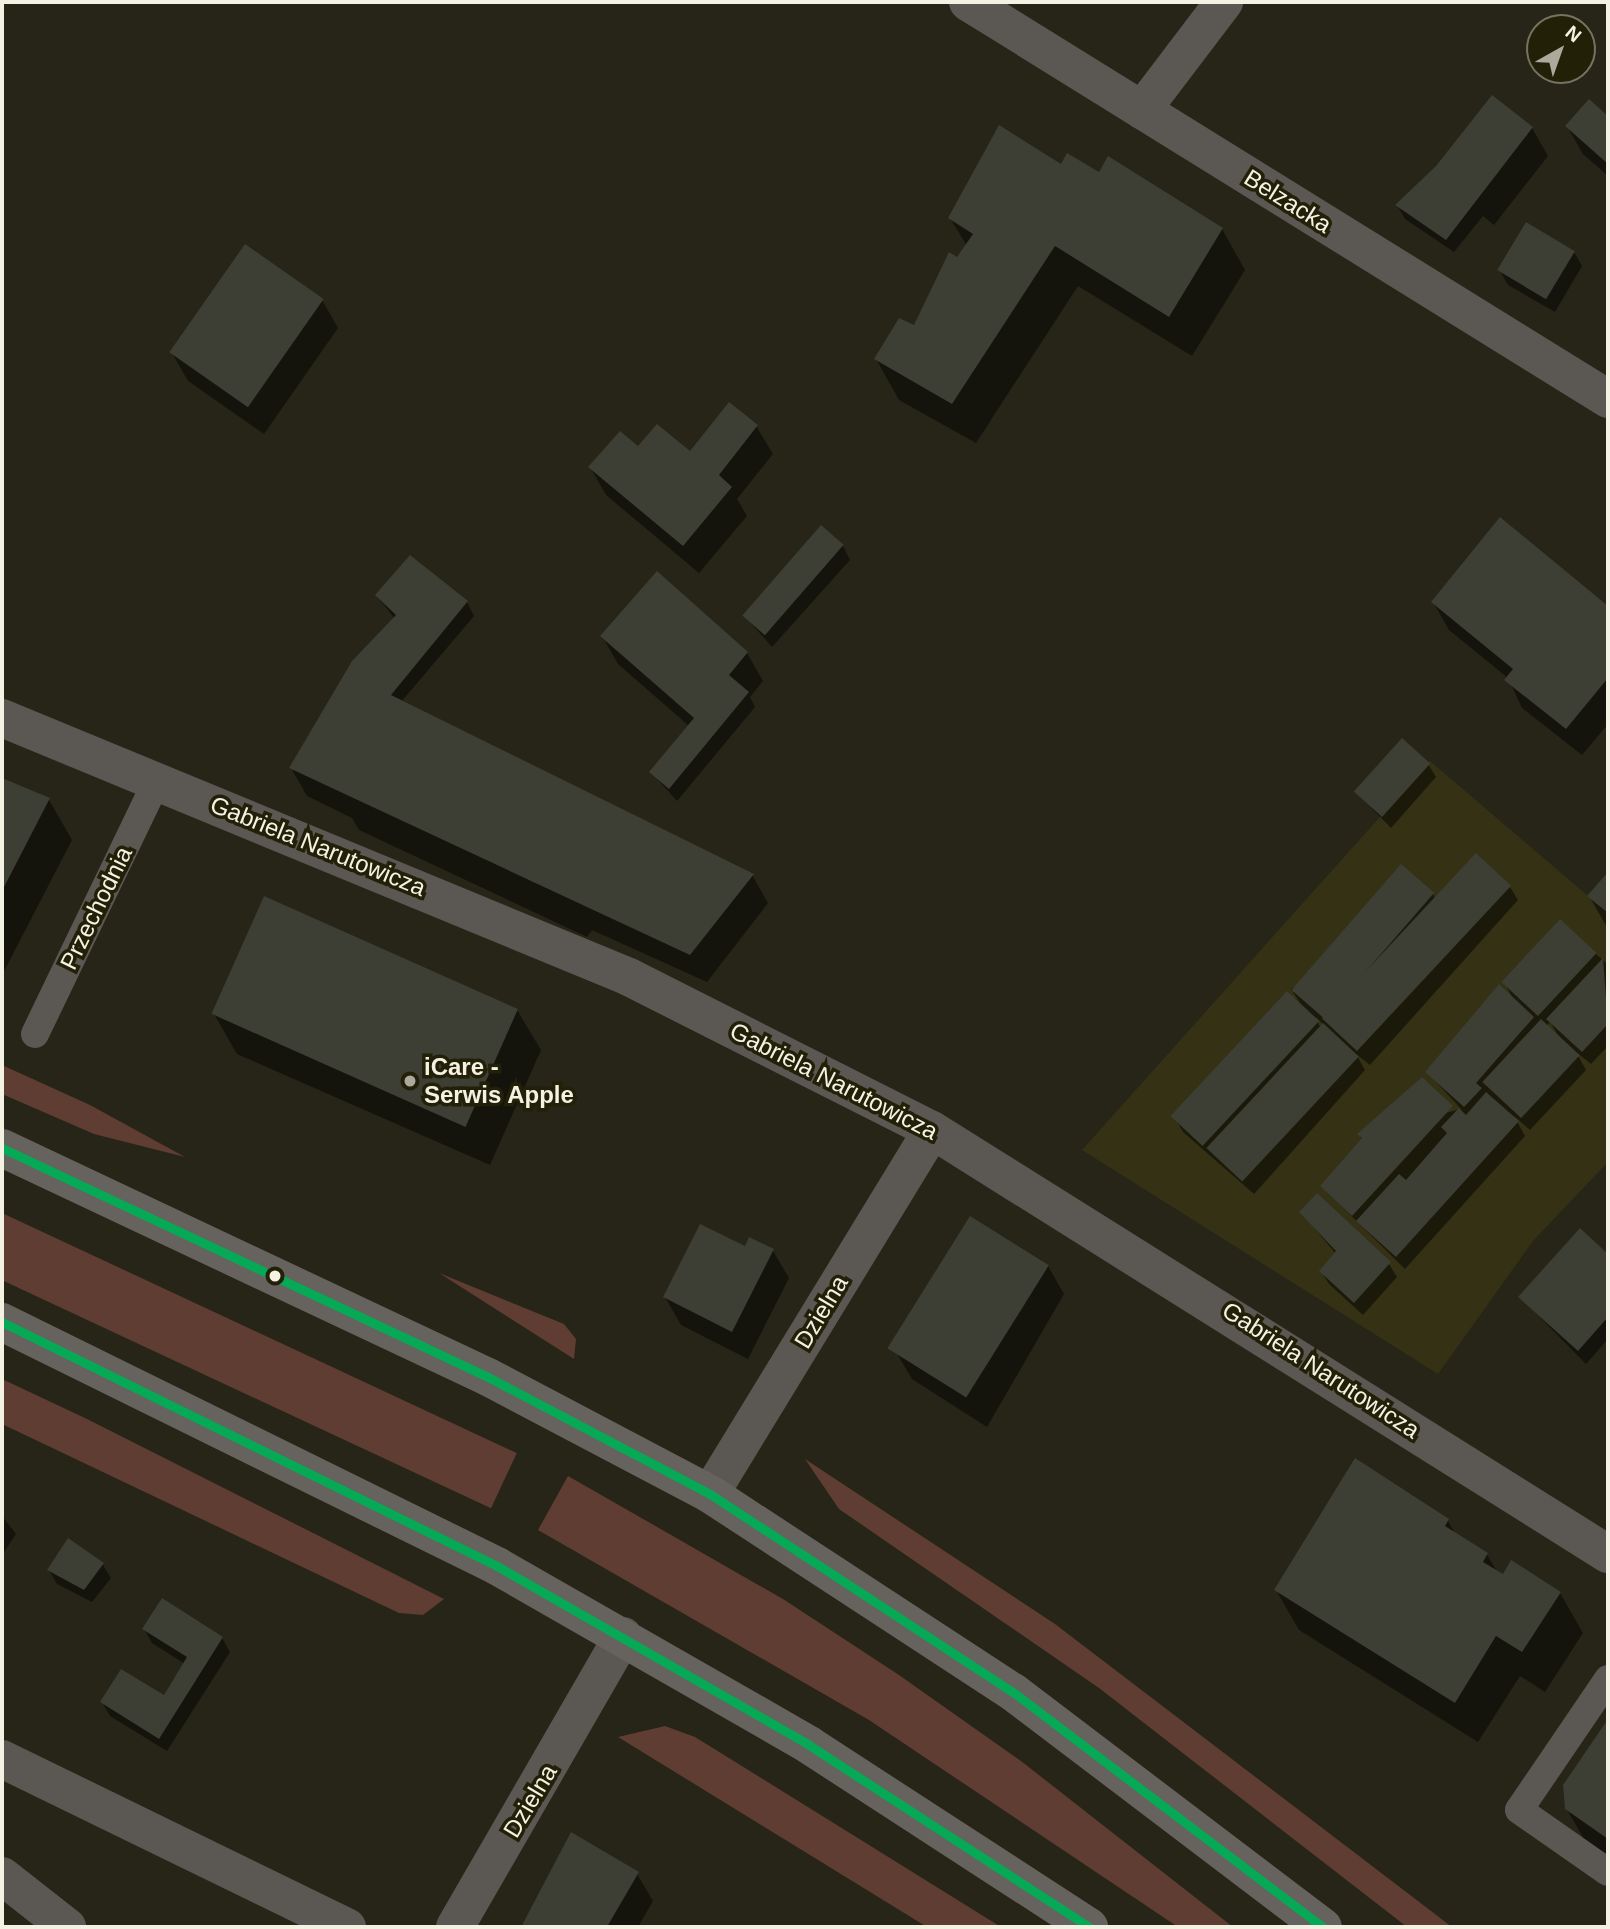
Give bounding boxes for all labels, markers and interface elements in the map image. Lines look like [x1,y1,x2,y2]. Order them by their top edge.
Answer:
north arrow [1526,14,1596,84]
text: N [1562,22,1586,47]
street label: Belzacka [1239,163,1337,239]
street label: Gabriela Narutowicza [206,790,430,902]
street label: Przechodnia [54,842,138,974]
street label: Gabriela Narutowicza [725,1016,943,1146]
place label: iCare - Serwis Apple [424,1053,575,1109]
marker: iCare - Serwis Apple [402,1073,418,1089]
unlabelled marker [268,1269,282,1283]
street label: Dzielna [788,1270,854,1354]
street label: Gabriela Narutowicza [1217,1295,1425,1445]
street label: Dzielna [497,1759,563,1843]

